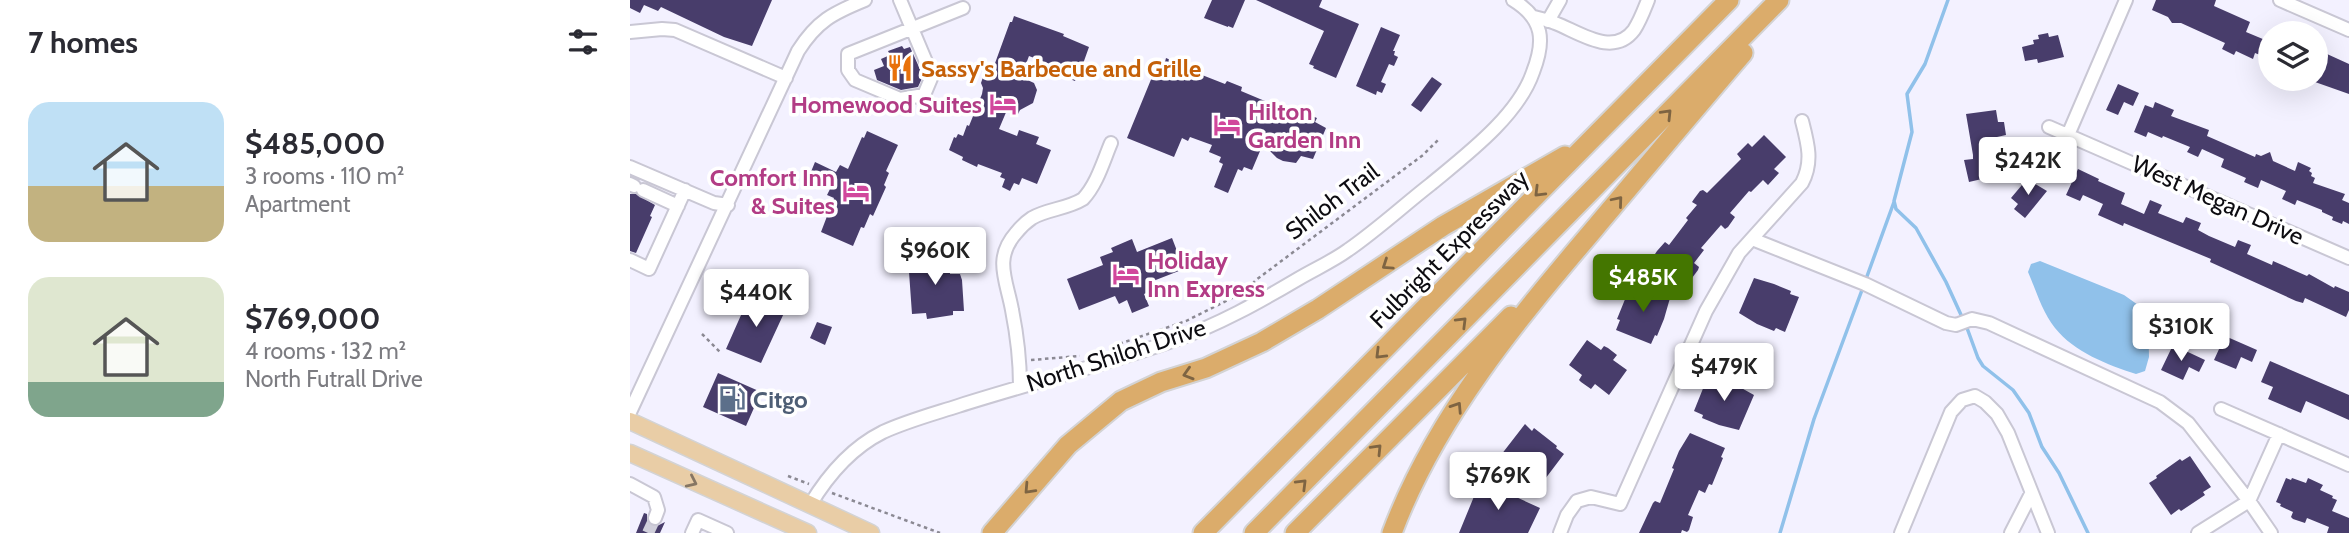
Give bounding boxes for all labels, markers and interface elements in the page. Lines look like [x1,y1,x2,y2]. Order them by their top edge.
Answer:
map controls [2258,21,2328,91]
button: layers [2258,21,2328,91]
icon: filters [564,23,602,61]
text: 7 homes [28,24,138,61]
restaurant icon: Sassy's Barbecue and Grille [885,53,915,83]
place label: Sassy's Barbecue and Grille [921,54,1201,83]
hotel icon: Homewood Suites [988,89,1018,119]
place label: Homewood Suites [791,90,982,119]
place label: Hilton Garden Inn [1248,97,1361,154]
one-way arrow [1658,109,1671,122]
hotel icon: Hilton Garden Inn [1212,110,1242,140]
text: $485,000 [245,125,386,162]
icon: home [84,130,168,214]
pin: $242K [1979,138,2077,197]
text: $242K [1995,146,2061,174]
street label: West Megan Drive [2128,149,2308,251]
street label: Shiloh Trail [1280,156,1385,246]
text: 3 rooms · 110 m² [245,162,404,190]
place label: Comfort Inn & Suites [710,163,835,220]
street label: Fulbright Expressway [1364,164,1534,334]
hotel icon: Comfort Inn & Suites [841,176,871,206]
one-way arrow [1535,184,1548,197]
text: Apartment [245,190,350,218]
one-way arrow [1609,197,1622,209]
pin: $960K [886,228,984,287]
text: $960K [900,236,970,264]
place label: Holiday Inn Express [1147,246,1265,303]
pin: $485K [1594,254,1692,314]
one-way arrow [1382,256,1395,269]
hotel icon: Holiday Inn Express [1111,259,1141,289]
text: $485K [1609,263,1677,291]
pin: $440K [707,270,805,329]
text: $440K [720,278,792,306]
text: $769,000 [245,300,380,337]
pin: $310K [2132,304,2230,363]
icon: home [84,305,168,389]
street label: North Shiloh Drive [1023,312,1209,398]
text: $310K [2149,312,2213,340]
one-way arrow [1454,318,1467,331]
text: 4 rooms · 132 m² [245,337,406,365]
pin: $479K [1675,344,1773,403]
one-way arrow [1375,346,1388,359]
text: $479K [1691,352,1757,380]
text: North Futrall Drive [245,365,423,393]
one-way arrow [1182,365,1194,380]
fuel station icon: Citgo [717,384,747,414]
place label: Citgo [753,385,808,414]
one-way arrow [1448,402,1461,415]
one-way arrow [1369,445,1382,458]
pin: $769K [1449,452,1547,512]
text: $769K [1466,461,1530,489]
one-way arrow [685,474,697,488]
one-way arrow [1025,480,1038,493]
one-way arrow [1294,480,1307,493]

